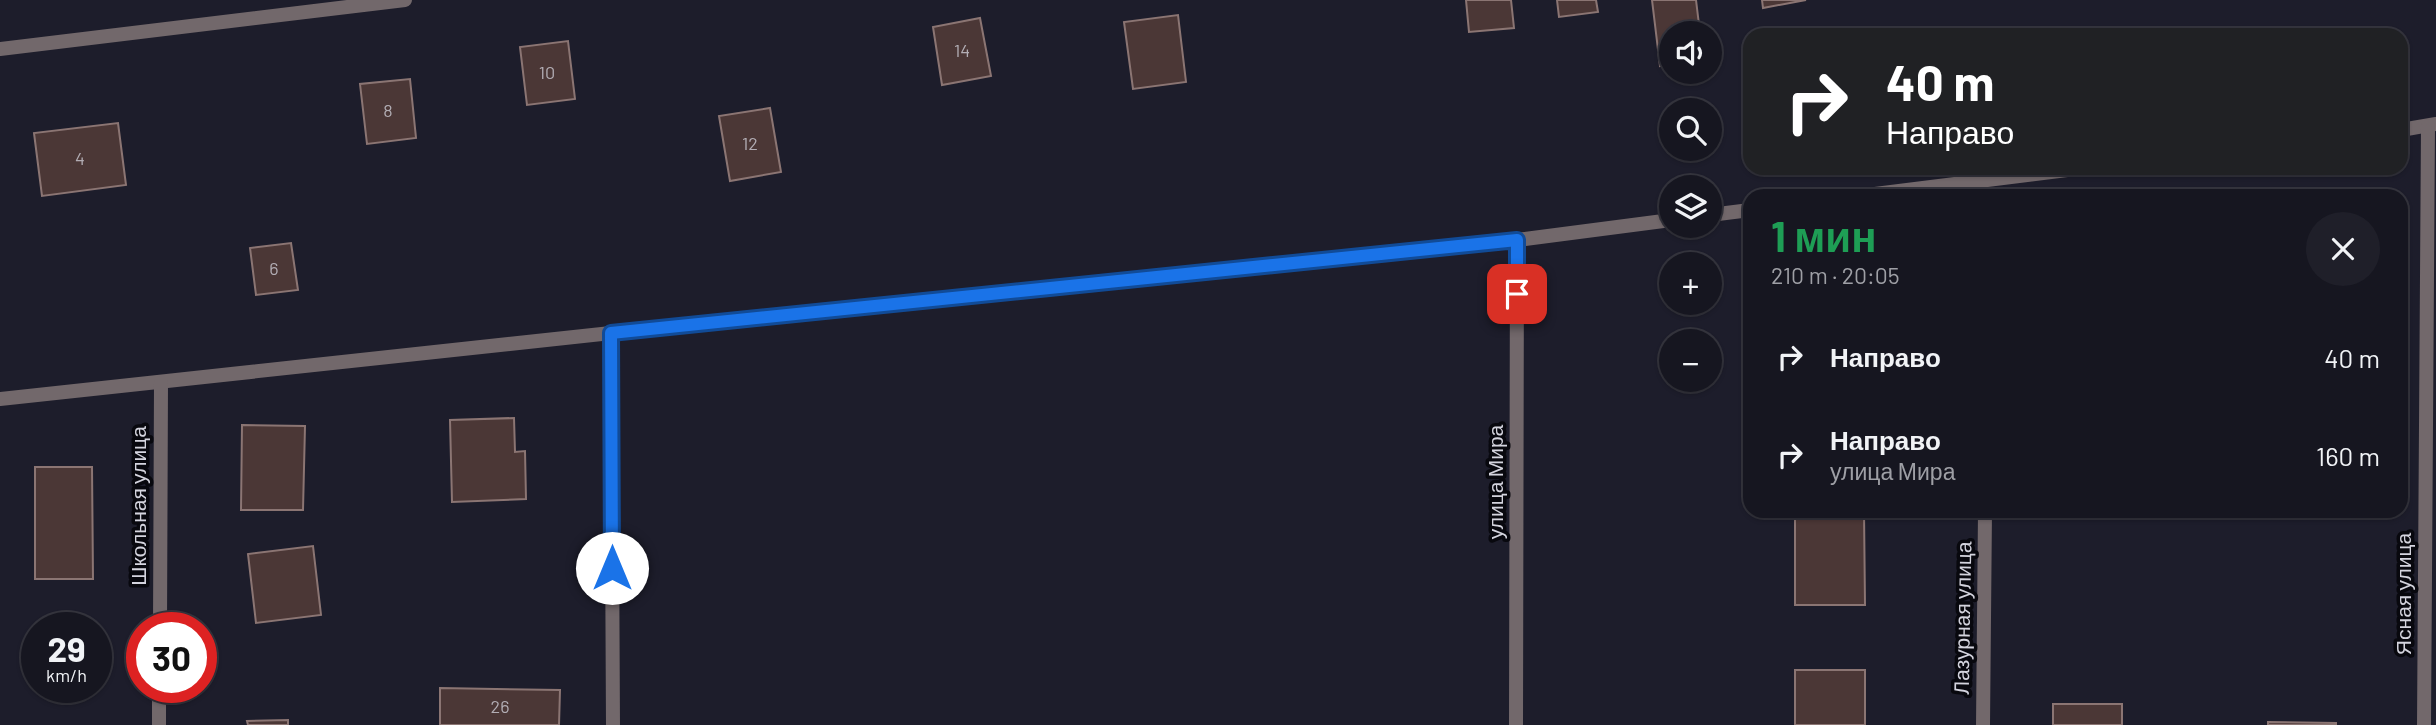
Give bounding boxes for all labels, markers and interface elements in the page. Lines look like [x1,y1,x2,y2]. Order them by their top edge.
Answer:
map controls [1659,21,1722,392]
button: sound [1659,21,1722,84]
house number: 14 [954,39,970,61]
text: 40 m [1886,52,1994,111]
icon: right [1771,56,1862,147]
house number: 10 [539,61,555,83]
button: search [1659,98,1722,161]
house number: 8 [383,99,393,121]
text: Направо [1886,112,2014,150]
house number: 12 [742,132,758,154]
house number: 4 [75,147,85,169]
button: layers [1659,175,1722,238]
text: 1 мин [1771,210,1877,260]
button: close [2306,212,2380,286]
button: + [1659,252,1722,315]
house number: 6 [269,257,279,279]
text: 210 m · 20:05 [1771,261,1900,289]
pin [1487,264,1547,324]
icon: arrive [1498,275,1536,313]
button: − [1659,329,1722,392]
icon: right [1771,338,1809,376]
text: Направо [1830,341,1941,372]
text: 40 m [2324,342,2380,373]
street label: улица Мира [1482,424,1507,539]
text: Направо [1830,424,1941,455]
street label: Школьная улица [125,426,150,586]
icon: right [1771,436,1809,474]
text: 160 m [2316,440,2380,471]
text: улица Мира [1830,457,1955,485]
position arrow [575,531,649,605]
street label: Ясная улица [2390,533,2415,655]
street label: Лазурная улица [1948,541,1975,695]
speed limit sign: 30 [126,612,217,703]
text: 29 [47,627,86,669]
text: km/h [46,664,87,686]
house number: 26 [491,695,509,717]

